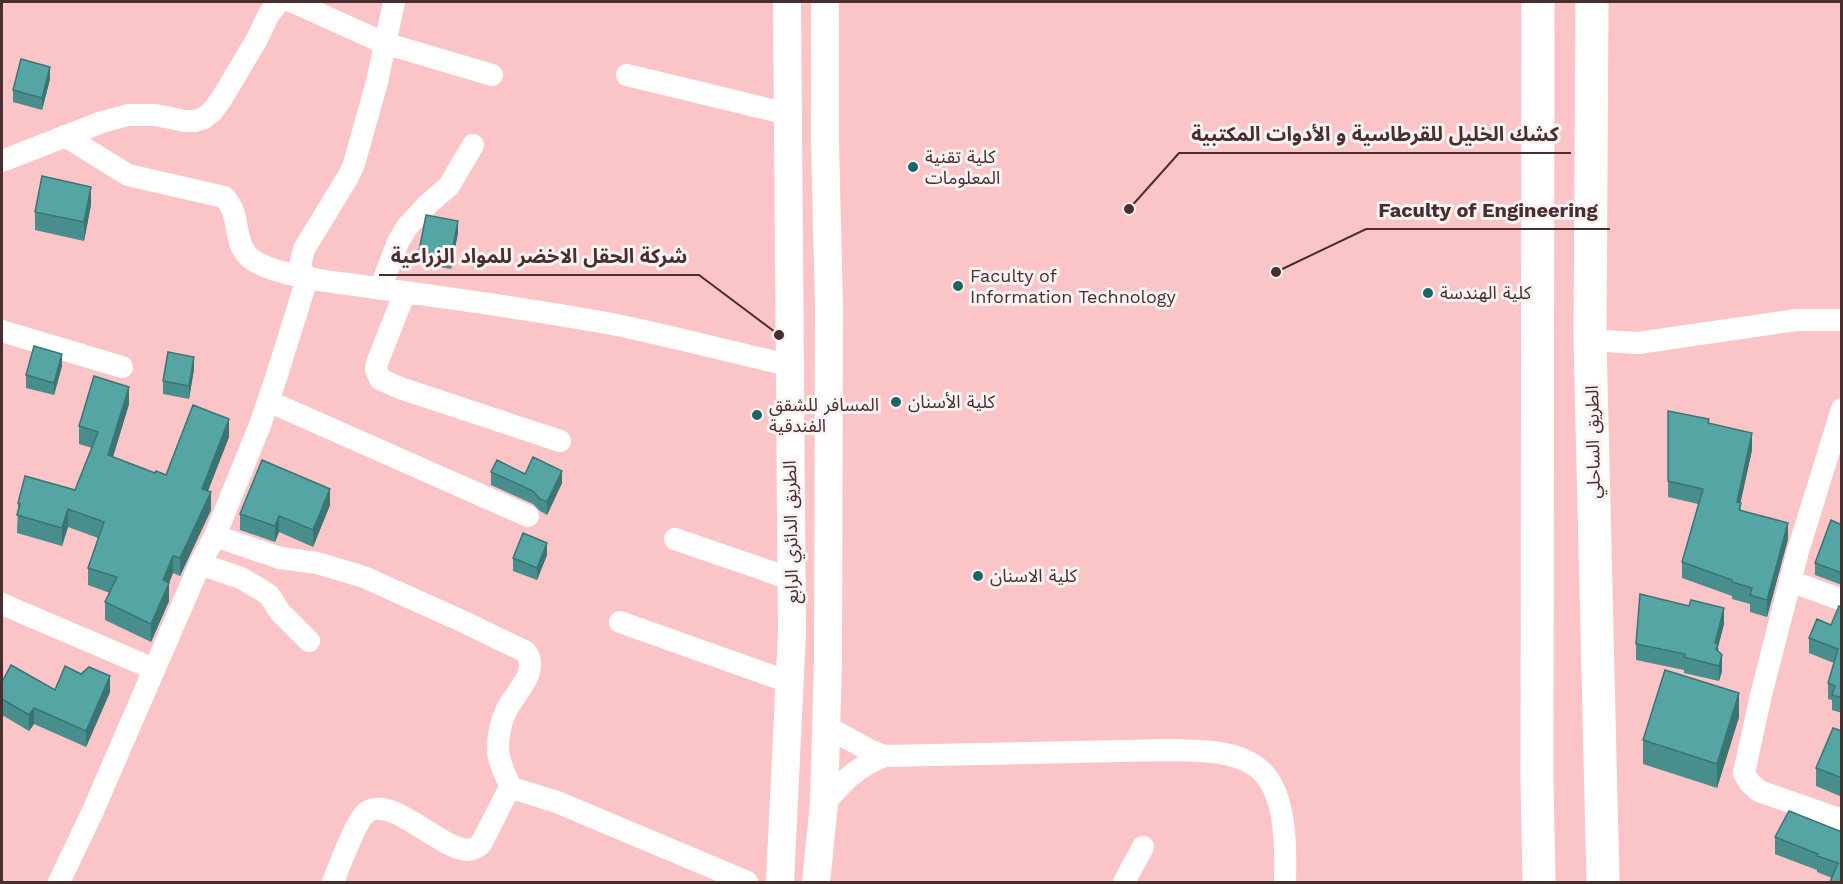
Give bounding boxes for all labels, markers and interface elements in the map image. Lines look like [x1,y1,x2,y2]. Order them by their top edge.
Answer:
callout: كشك الخليل للقرطاسية و الأدوات المكتبية [1179,115,1571,153]
text: كشك الخليل للقرطاسية و الأدوات المكتبية [1191,122,1560,146]
place label: كلية تقنية المعلومات [925,146,1000,189]
marker: كلية تقنية المعلومات [906,160,920,174]
callout: Faculty of Engineering [1366,191,1610,229]
text: Faculty of Engineering [1378,198,1598,222]
callout: شركة الحقل الاخضر للمواد الزراعية [379,237,699,275]
text: شركة الحقل الاخضر للمواد الزراعية [391,244,687,268]
place label: Faculty of Information Technology [970,265,1176,307]
marker: Faculty of Information Technology [951,279,965,293]
place label: كلية الهندسة [1440,282,1532,303]
marker: كلية الهندسة [1421,286,1435,300]
street label: الطريق الساحلي [1581,385,1607,499]
place label: كلية الأسنان [908,391,996,413]
place label: المسافر للشقق الفندقية [769,394,879,436]
marker: كلية الأسنان [889,395,903,409]
marker: المسافر للشقق الفندقية [750,408,764,422]
street label: الطريق الدائري الرابع [779,460,806,604]
place label: كلية الاسنان [990,565,1078,587]
marker: كلية الاسنان [971,569,985,583]

